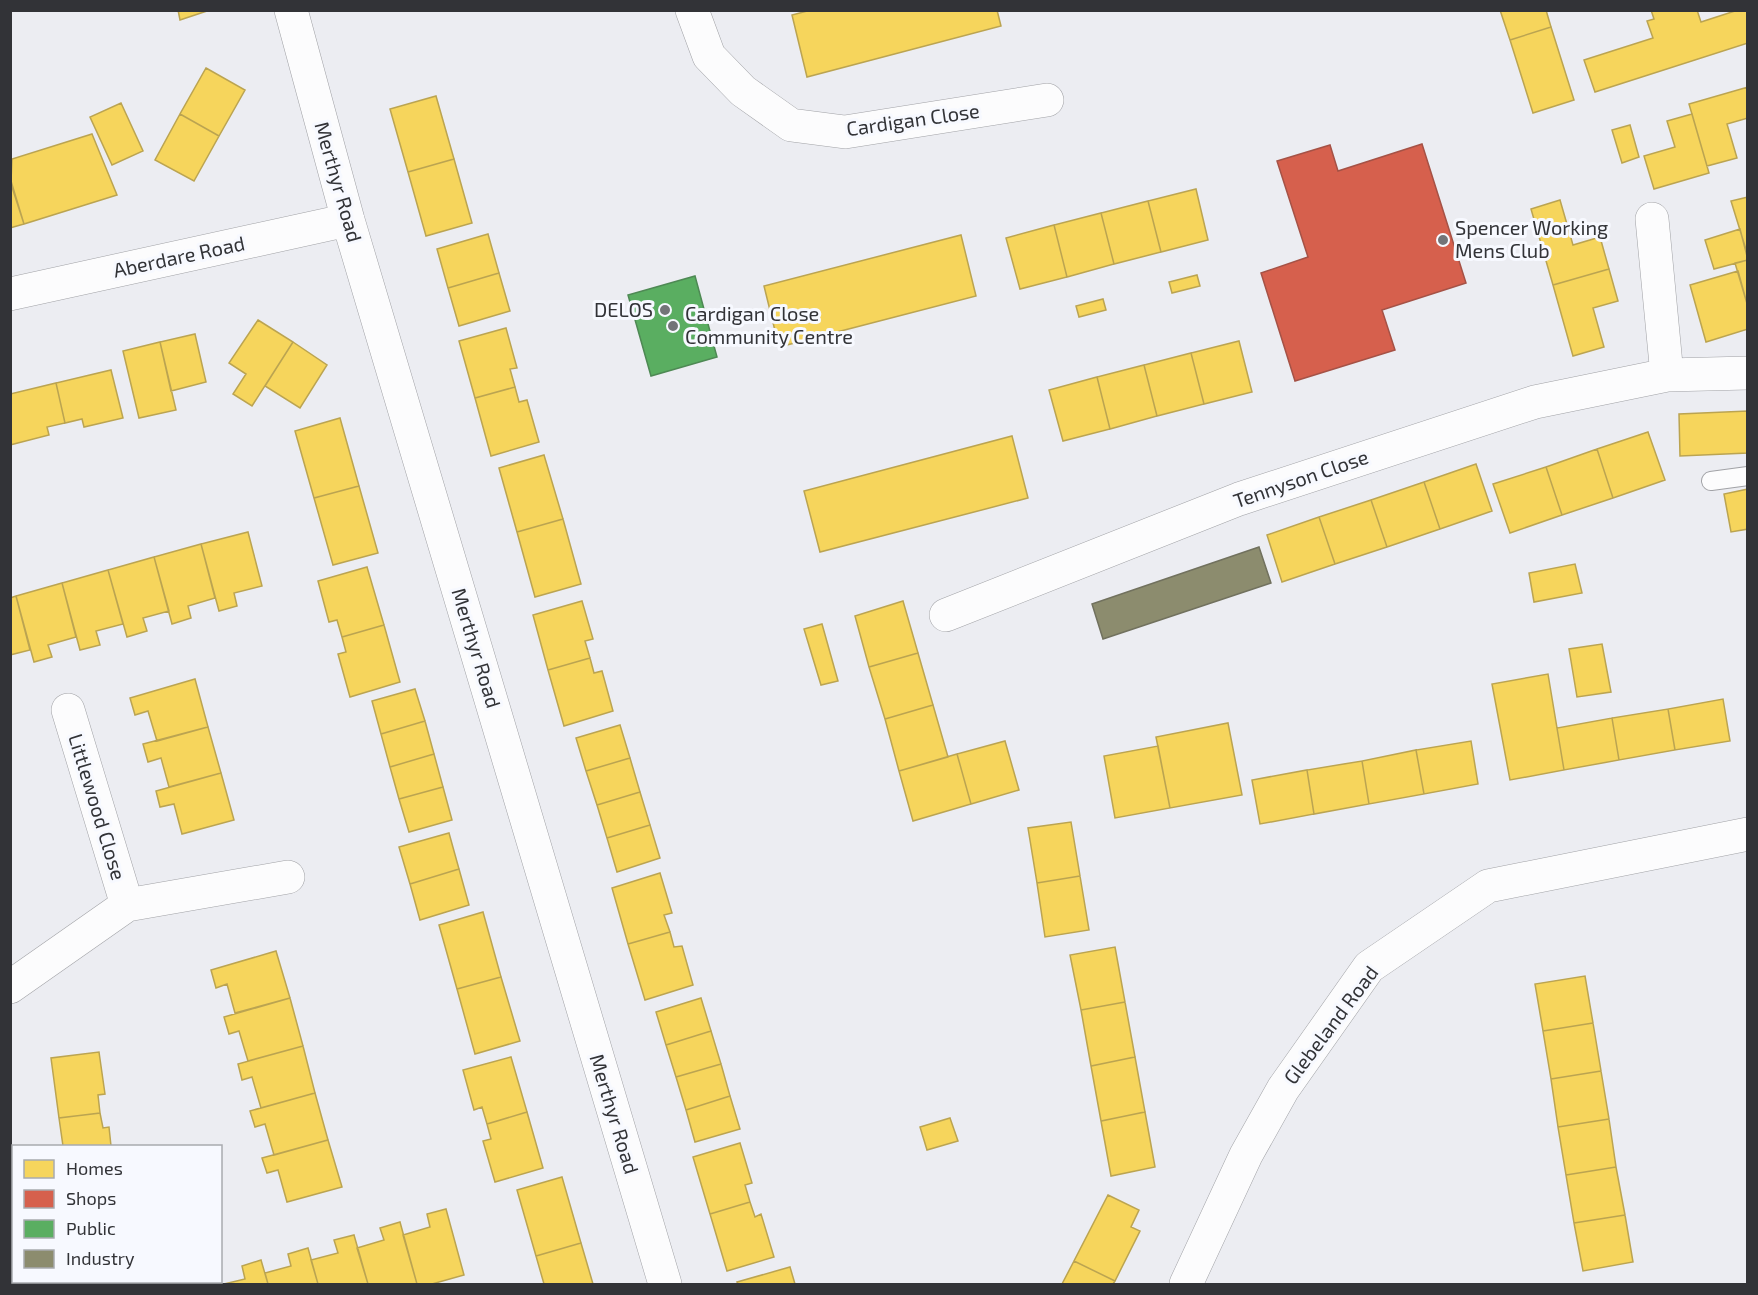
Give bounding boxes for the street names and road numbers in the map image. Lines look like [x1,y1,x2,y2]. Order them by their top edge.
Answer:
street label: Cardigan Close [845,98,981,140]
street label: Merthyr Road [310,119,368,245]
street label: Aberdare Road [111,230,247,282]
street label: Tennyson Close [1230,444,1371,512]
street label: Merthyr Road [447,585,507,711]
street label: Littlewood Close [64,731,132,883]
street label: Glebeland Road [1278,961,1382,1088]
street label: Merthyr Road [585,1051,645,1177]

